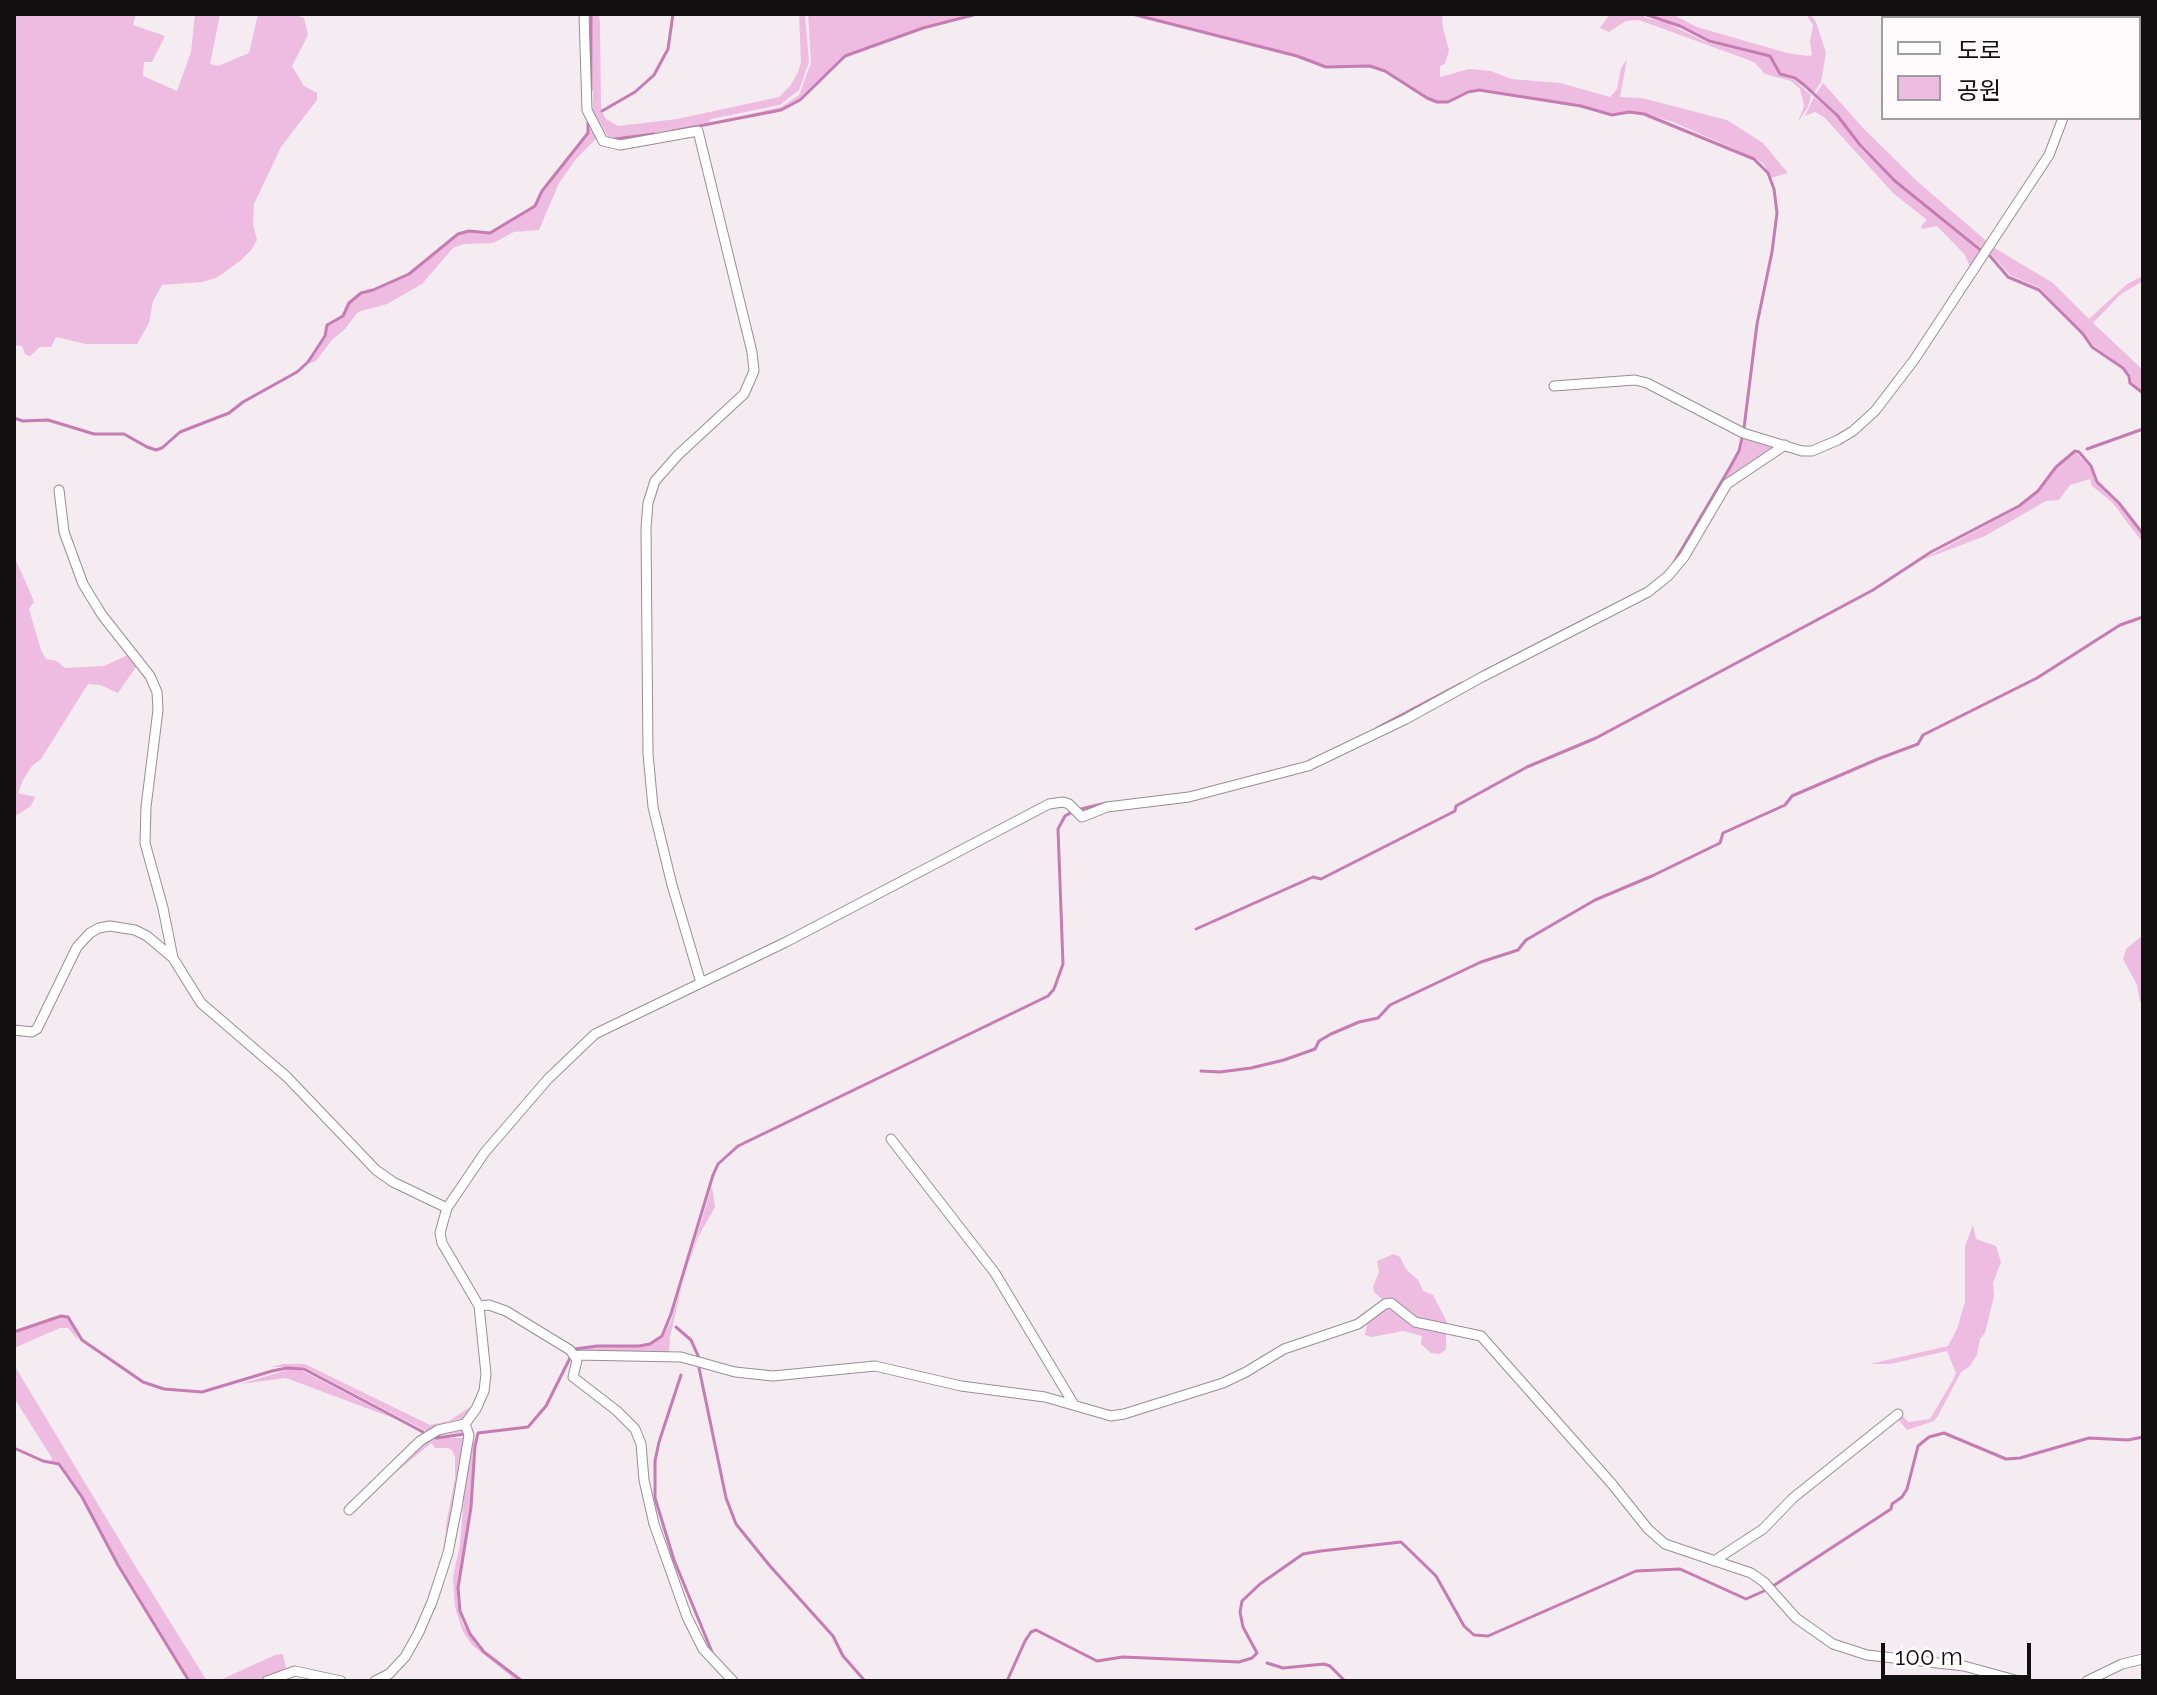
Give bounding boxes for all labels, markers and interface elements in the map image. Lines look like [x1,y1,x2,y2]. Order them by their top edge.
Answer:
legend [1881,16,2141,120]
text: 도로 [1957,36,2001,65]
text: 공원 [1957,76,2001,105]
scale bar [1885,1627,2035,1677]
text: 100 m [1895,1642,1963,1671]

